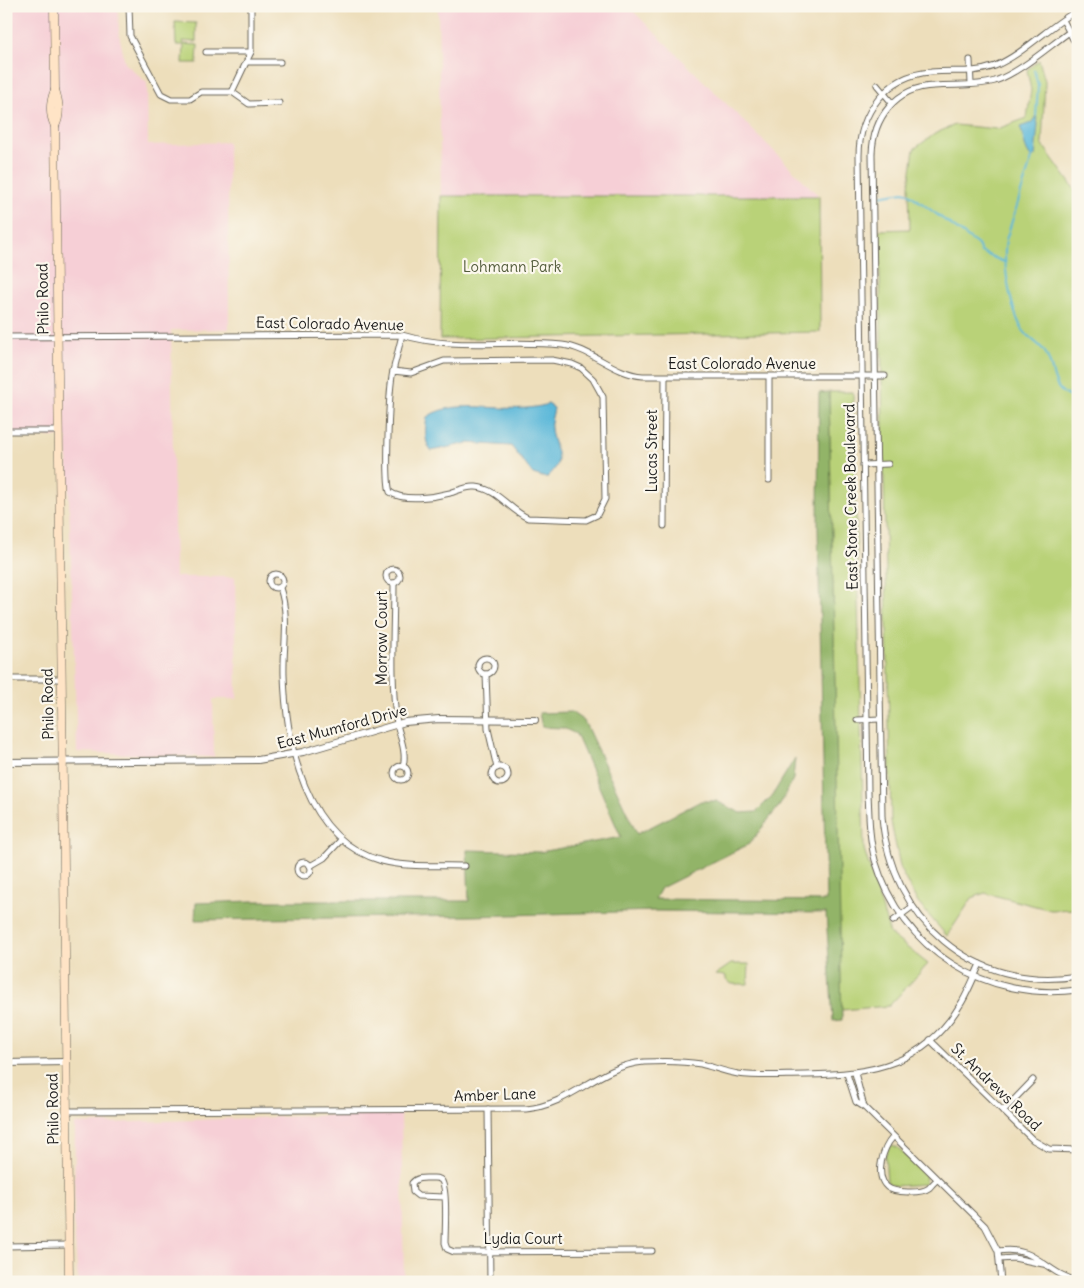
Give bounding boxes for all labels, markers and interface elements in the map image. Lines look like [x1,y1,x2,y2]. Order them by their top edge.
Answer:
park label: Lohmann Park [463,257,562,276]
street label: Philo Road [32,263,53,335]
street label: East Colorado Avenue [256,313,404,334]
street label: East Colorado Avenue [668,354,816,373]
street label: East Stone Creek Boulevard [839,404,862,590]
street label: Lucas Street [642,409,661,493]
street label: Morrow Court [372,591,391,685]
street label: Philo Road [37,668,58,740]
street label: East Mumford Drive [275,700,409,753]
street label: St. Andrews Road [947,1039,1046,1135]
street label: Philo Road [42,1073,63,1145]
street label: Amber Lane [454,1084,536,1105]
street label: Lydia Court [484,1229,562,1248]

